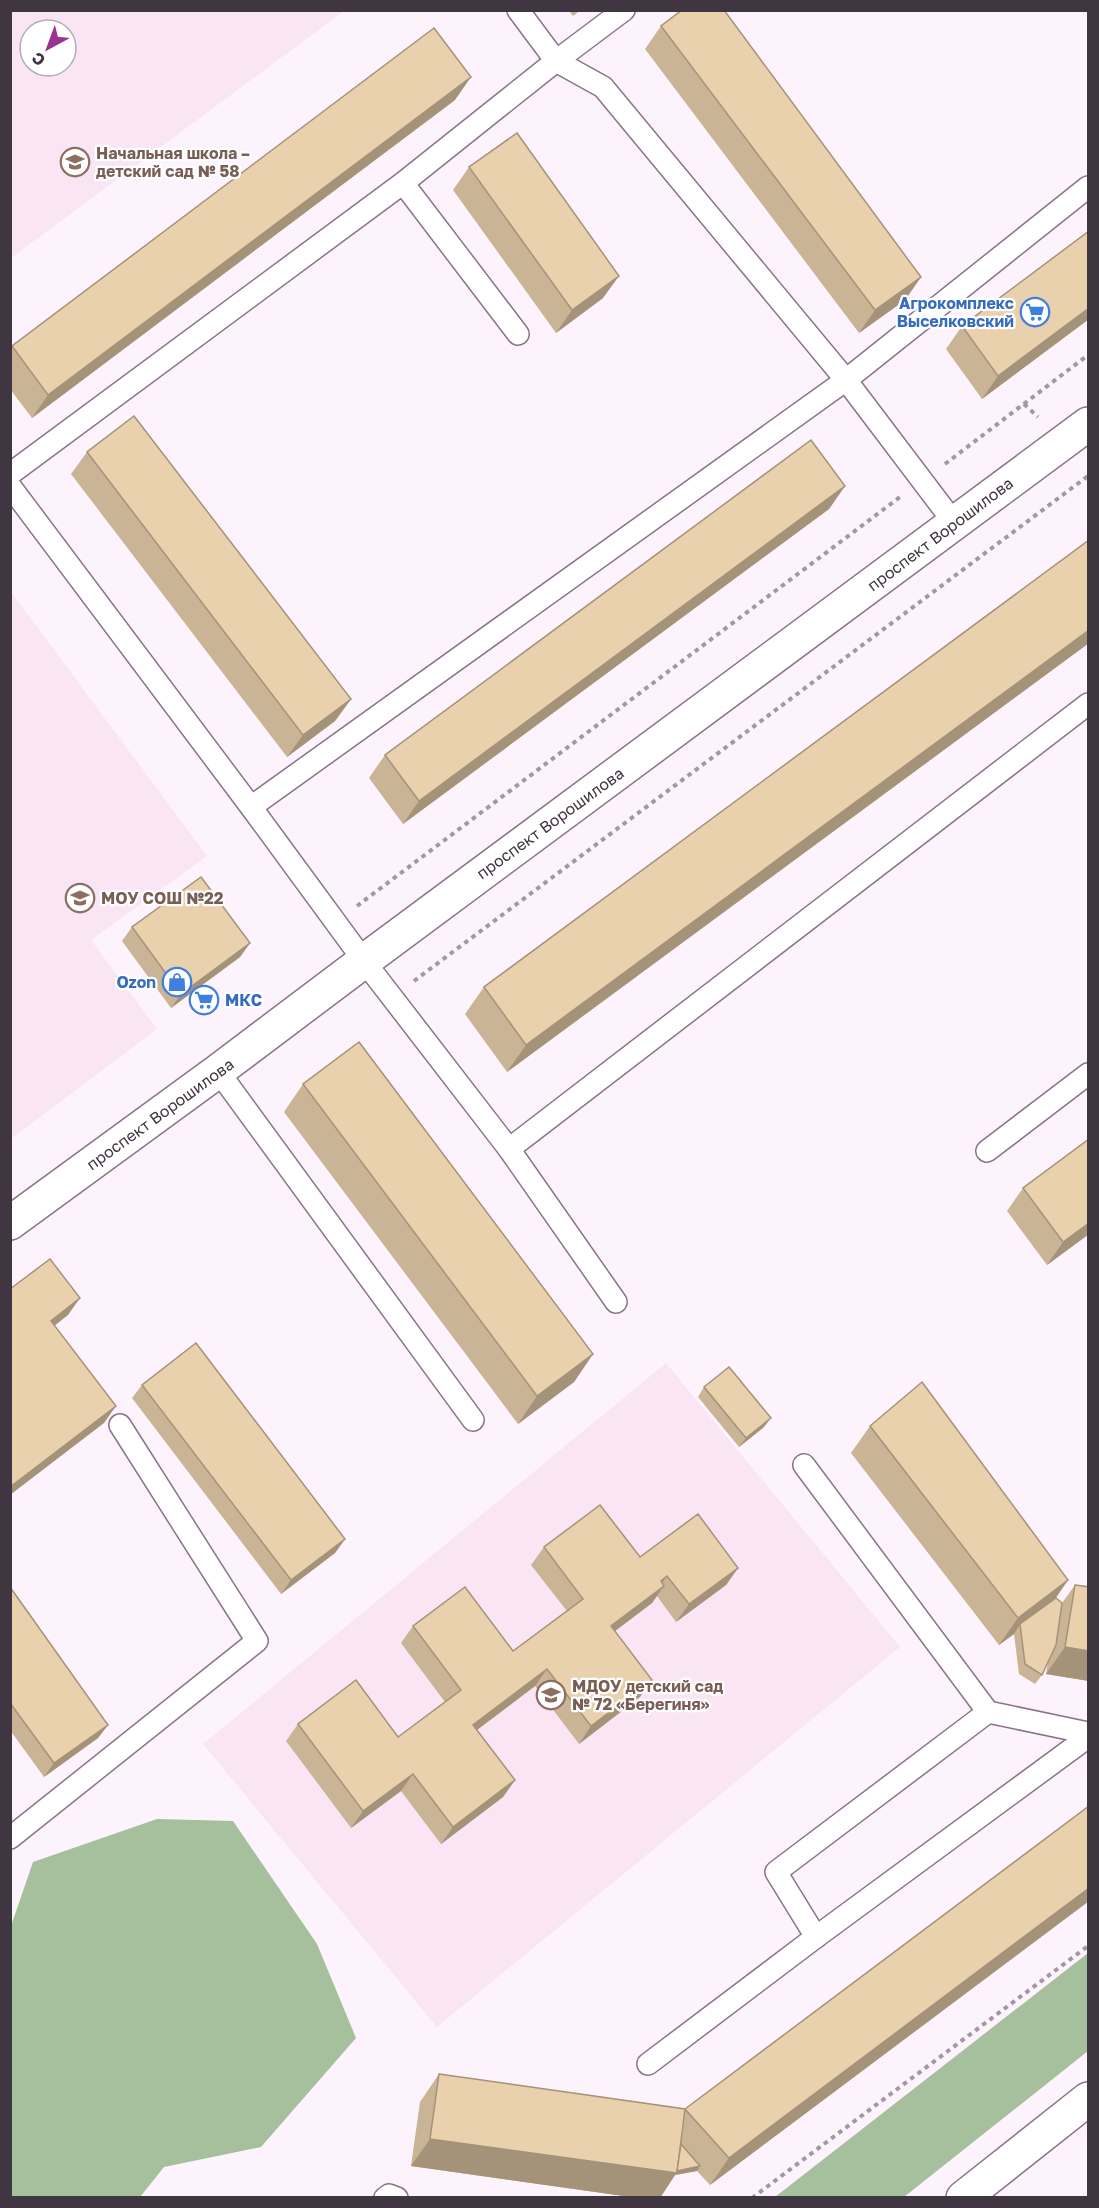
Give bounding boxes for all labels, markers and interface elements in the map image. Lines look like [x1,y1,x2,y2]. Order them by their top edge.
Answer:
north arrow [18,18,78,78]
text: С [27,48,49,71]
place label: Начальная школа – детский сад № 58 [96,143,250,181]
school or university icon: Начальная школа – детский сад № 58 [59,146,91,178]
place label: Агрокомплекс Выселковский [897,293,1014,331]
supermarket icon: Агрокомплекс Выселковский [1019,296,1051,328]
street label: проспект Ворошилова [863,473,1017,595]
street label: проспект Ворошилова [472,763,628,883]
school or university icon: МОУ СОШ №22 [64,882,96,914]
place label: МОУ СОШ №22 [101,888,224,908]
shop icon: Ozon [161,966,193,998]
place label: Ozon [116,972,156,992]
supermarket icon: МКС [188,984,220,1016]
place label: МКС [225,990,262,1010]
street label: проспект Ворошилова [82,1054,238,1174]
place label: МДОУ детский сад № 72 «Берегиня» [572,1676,723,1714]
school or university icon: МДОУ детский сад № 72 «Берегиня» [535,1679,567,1711]

